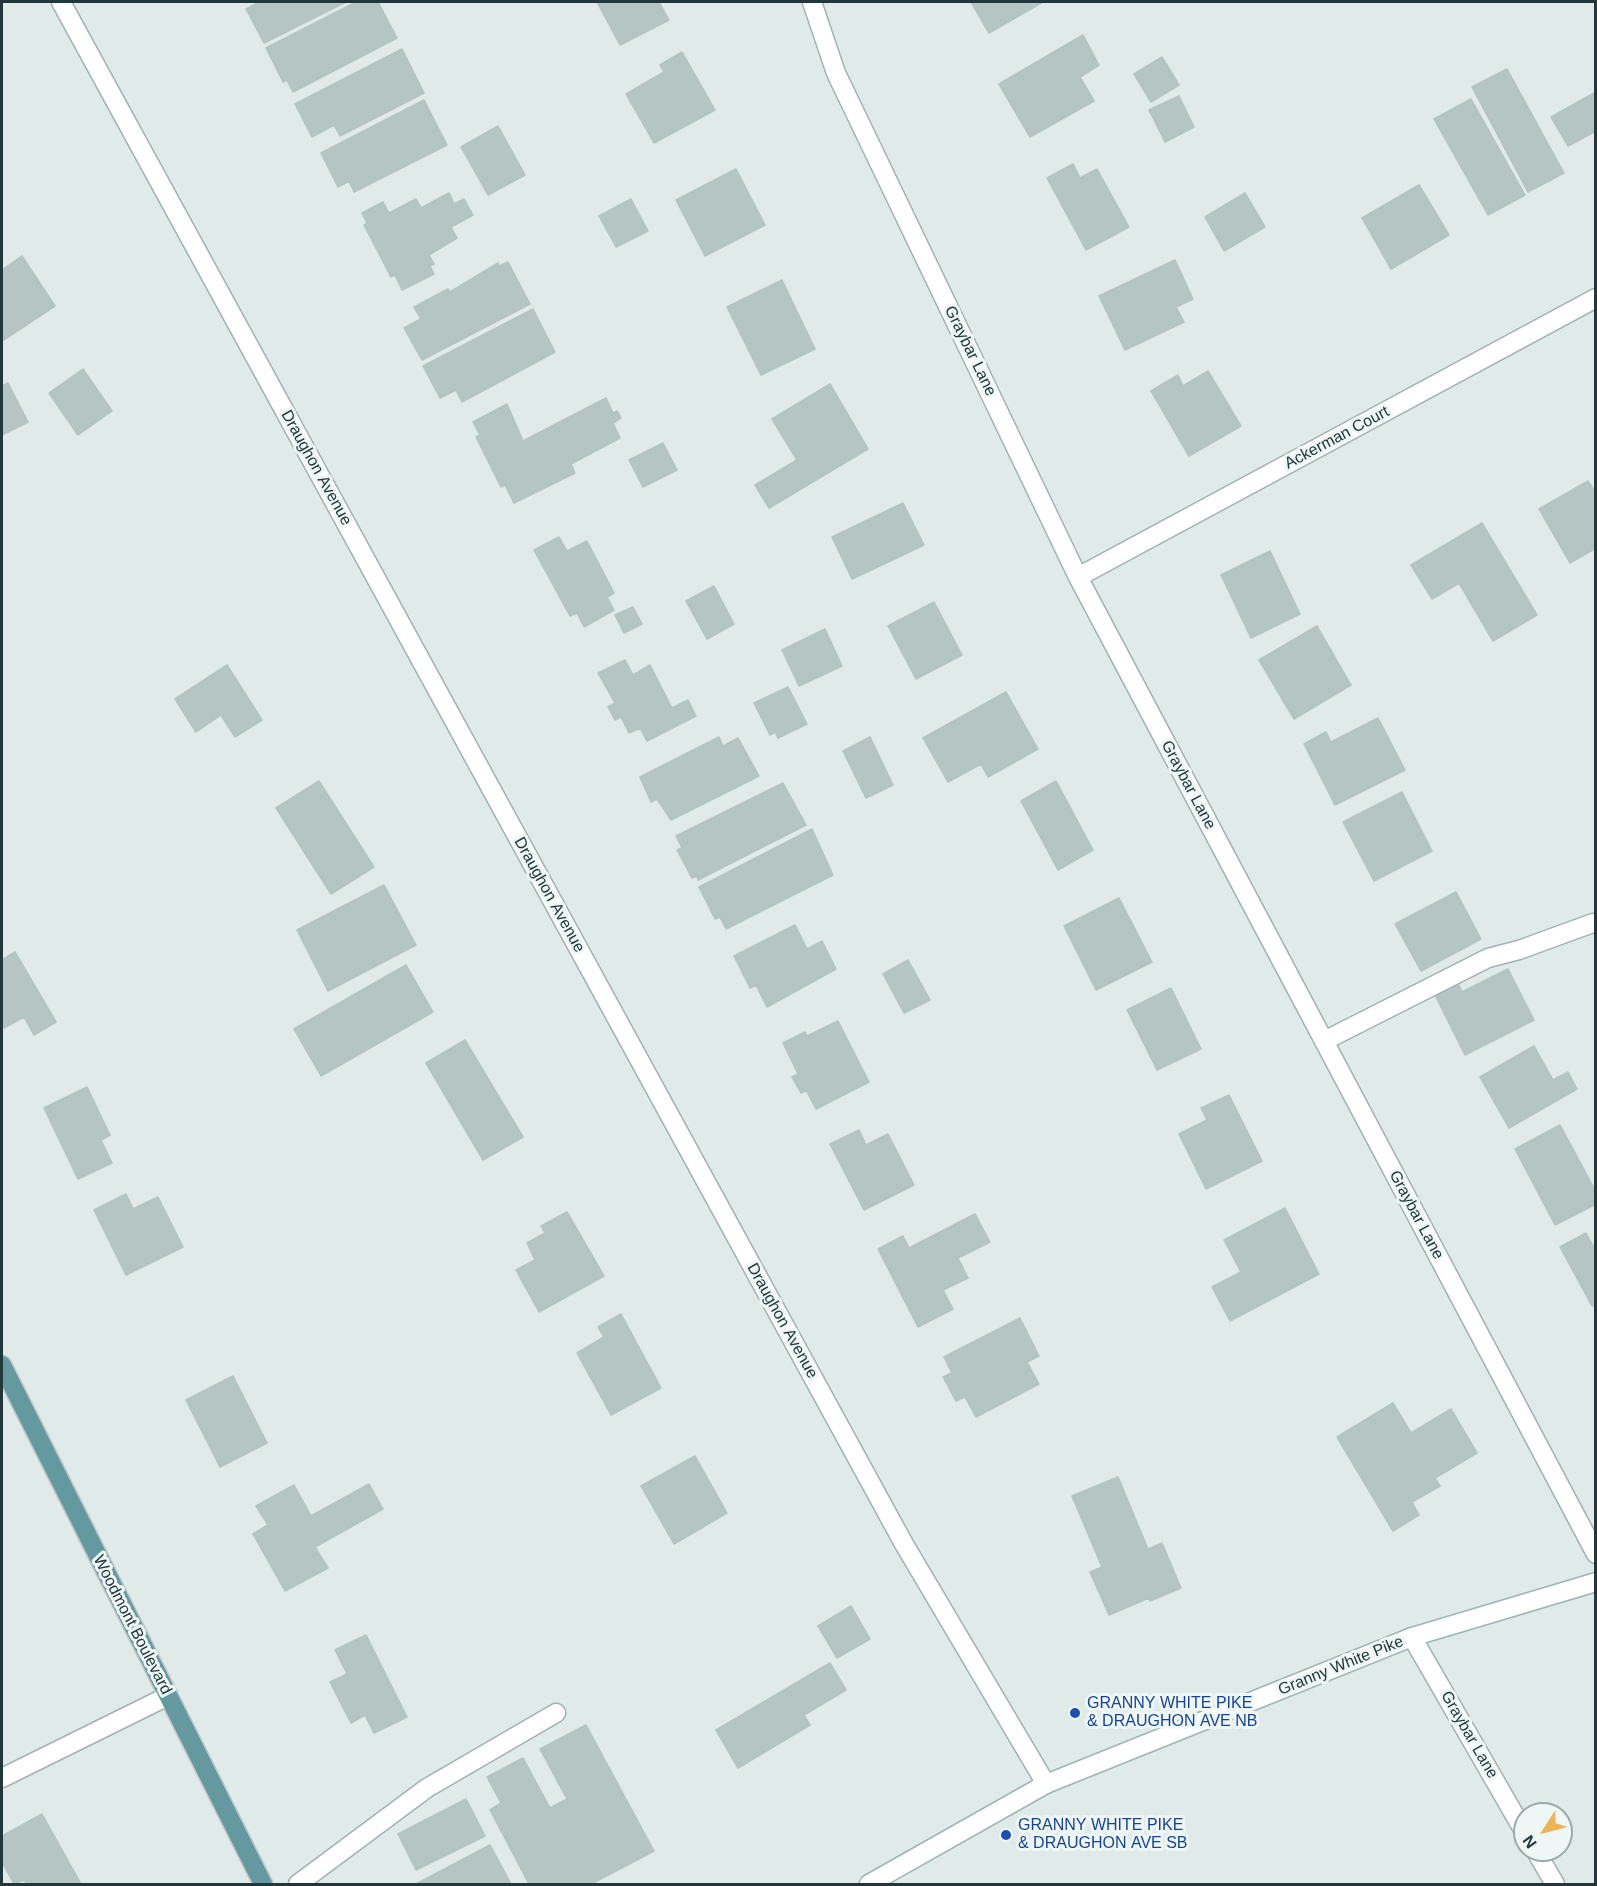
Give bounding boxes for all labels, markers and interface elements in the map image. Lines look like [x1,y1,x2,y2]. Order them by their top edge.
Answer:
street label: Graybar Lane [940,303,1000,399]
street label: Ackerman Court [1281,402,1393,474]
street label: Draughon Avenue [276,407,356,529]
street label: Graybar Lane [1157,737,1219,833]
street label: Draughon Avenue [509,834,589,956]
street label: Graybar Lane [1385,1167,1447,1263]
street label: Draughon Avenue [742,1260,822,1382]
street label: Woodmont Boulevard [89,1552,175,1698]
street label: Granny White Pike [1276,1632,1406,1700]
street label: Graybar Lane [1436,1688,1502,1782]
place label: GRANNY WHITE PIKE & DRAUGHON AVE NB [1087,1694,1257,1732]
marker: GRANNY WHITE PIKE & DRAUGHON AVE NB [1068,1706,1082,1720]
north arrow [1513,1802,1573,1862]
place label: GRANNY WHITE PIKE & DRAUGHON AVE SB [1018,1816,1188,1854]
marker: GRANNY WHITE PIKE & DRAUGHON AVE SB [999,1828,1013,1842]
text: N [1519,1832,1540,1851]

